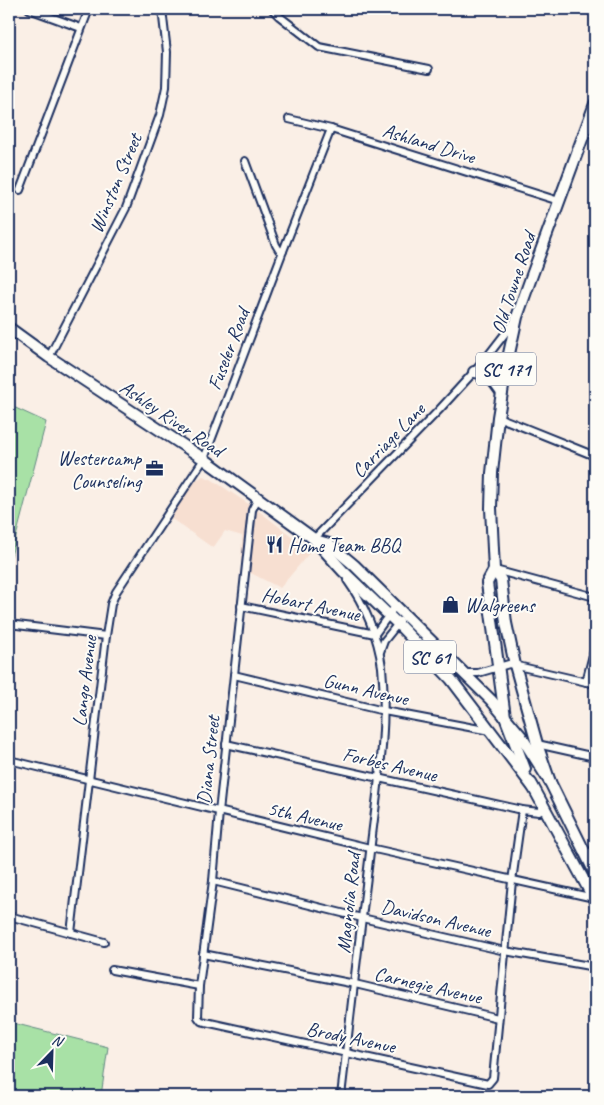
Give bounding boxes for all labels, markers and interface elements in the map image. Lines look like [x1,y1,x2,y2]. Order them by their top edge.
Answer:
street label: Ashland Drive [380,118,479,170]
street label: Winston Street [83,128,148,237]
street label: Old Towne Road [485,226,543,337]
street label: Fuseler Road [202,302,256,393]
road number: SC 171 [476,352,536,386]
street label: Ashley River Road [115,375,231,464]
street label: Carriage Lane [346,396,431,483]
place label: Westercamp Counseling [58,446,143,494]
office icon: Westercamp Counseling [145,459,165,479]
place label: Home Team BBQ [288,533,402,558]
restaurant icon: Home Team BBQ [264,535,284,555]
street label: Hobart Avenue [260,582,364,627]
place label: Walgreens [465,593,537,618]
shop icon: Walgreens [441,595,461,615]
street label: Lango Avenue [67,633,103,728]
road number: SC 61 [404,640,456,674]
street label: Gunn Avenue [321,668,412,712]
street label: Diana Street [191,712,226,806]
street label: Forbes Avenue [340,742,441,788]
street label: 5th Avenue [265,796,346,838]
street label: Magnolia Road [331,849,367,954]
street label: Davidson Avenue [379,894,495,944]
street label: Carnegie Avenue [372,961,485,1010]
street label: Brody Avenue [304,1016,399,1059]
north arrow [28,1028,78,1078]
text: N [50,1031,66,1051]

